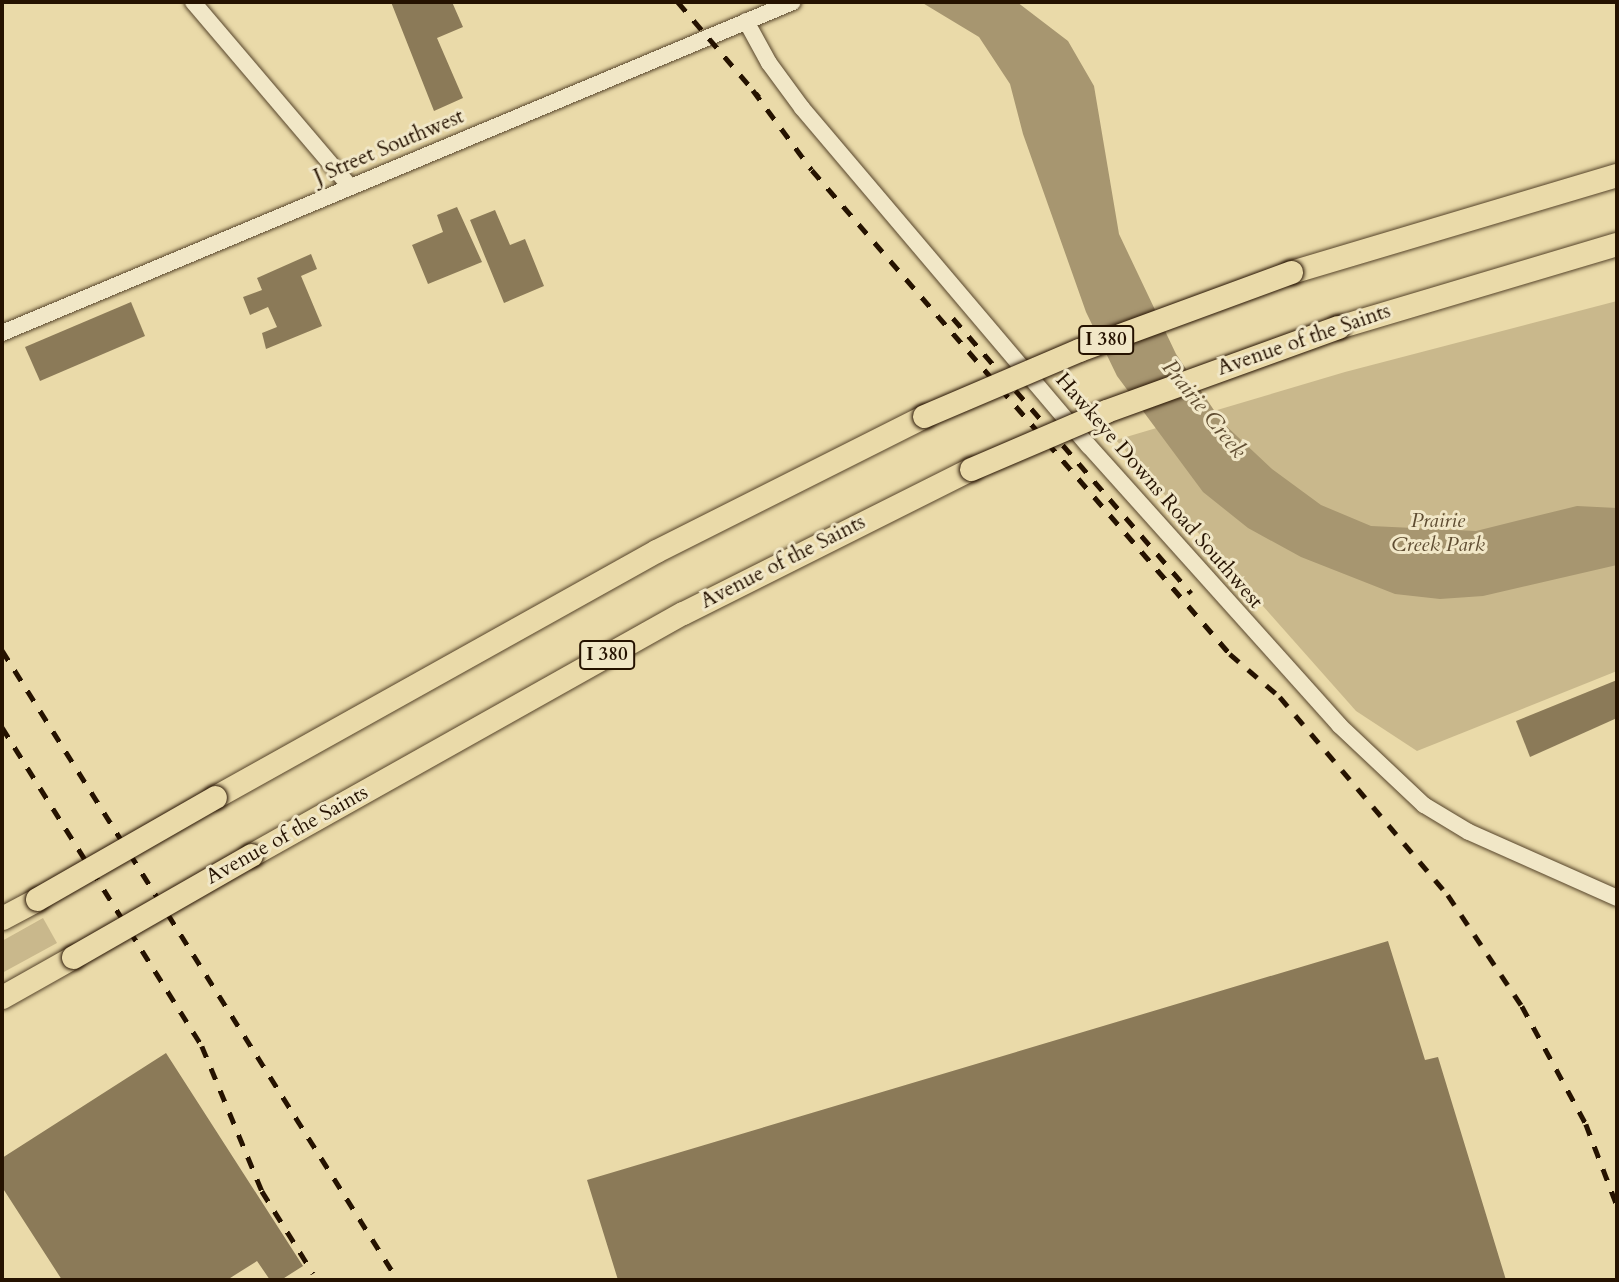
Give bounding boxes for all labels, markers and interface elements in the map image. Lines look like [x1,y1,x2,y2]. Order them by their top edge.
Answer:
street label: J Street Southwest [310,104,468,190]
street label: Avenue of the Saints [1214,299,1394,381]
road number: I 380 [1078,324,1134,356]
water label: Prairie Creek [1156,354,1252,464]
street label: Hawkeye Downs Road Southwest [1050,368,1268,614]
park label: Prairie Creek Park [1391,508,1485,558]
street label: Avenue of the Saints [696,510,870,614]
road number: I 380 [579,640,635,670]
street label: Avenue of the Saints [201,780,373,890]

